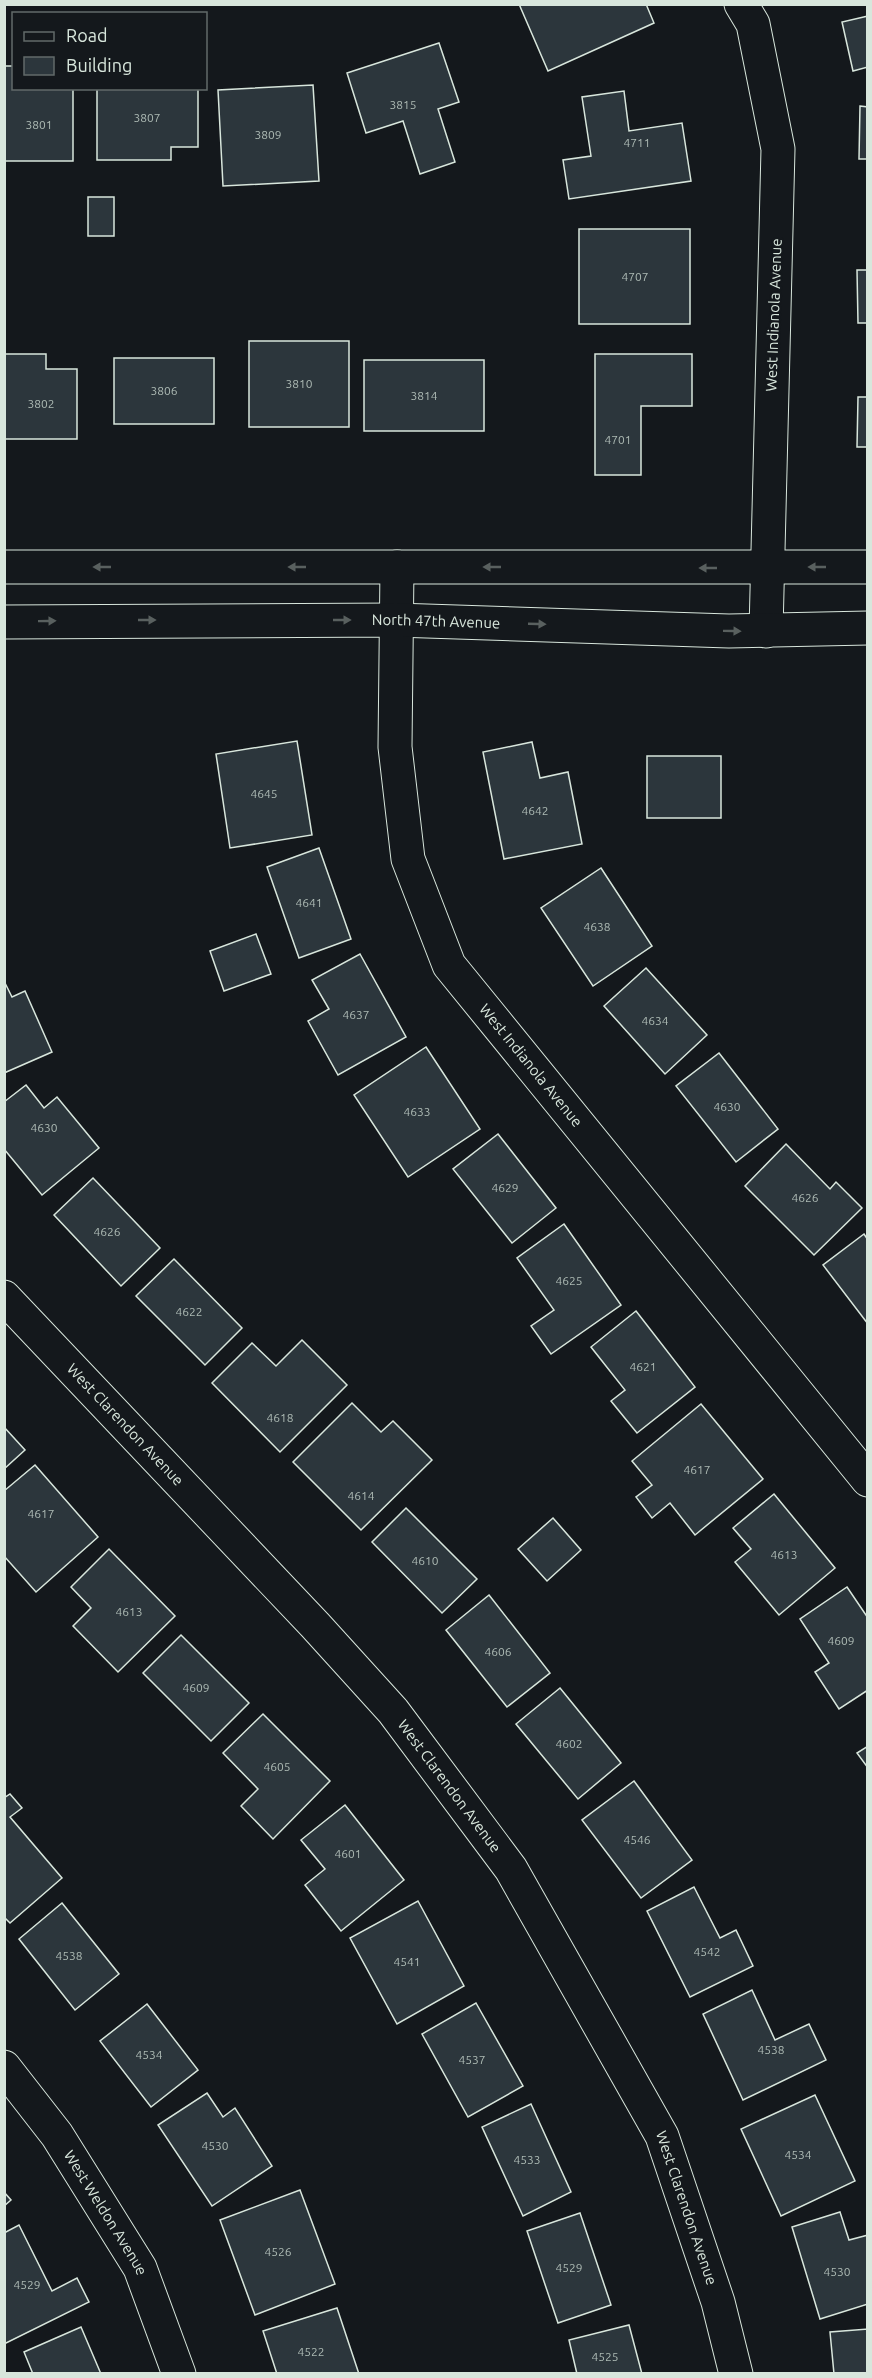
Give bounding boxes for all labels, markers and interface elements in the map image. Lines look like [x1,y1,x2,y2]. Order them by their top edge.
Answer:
legend [12,12,207,90]
text: Road [66,25,108,45]
text: Building [66,55,132,75]
house number: 3815 [389,98,417,111]
house number: 3807 [133,111,161,124]
house number: 3801 [25,118,53,131]
house number: 3809 [254,128,282,141]
house number: 4711 [623,136,651,149]
street label: West Indianola Avenue [762,238,785,392]
house number: 4707 [621,270,649,283]
house number: 3810 [285,377,313,390]
house number: 3806 [150,384,178,397]
house number: 3814 [410,389,438,402]
house number: 3802 [27,397,55,410]
house number: 4701 [604,433,632,446]
one-way arrow [93,562,112,572]
one-way arrow [288,562,307,572]
one-way arrow [483,562,502,572]
one-way arrow [808,562,827,572]
one-way arrow [699,563,718,573]
street label: North 47th Avenue [372,611,501,631]
one-way arrow [138,615,157,625]
one-way arrow [333,615,352,625]
one-way arrow [37,616,56,626]
one-way arrow [527,620,546,629]
one-way arrow [722,626,741,636]
house number: 4645 [250,787,278,800]
house number: 4642 [521,804,549,817]
house number: 4641 [295,896,323,909]
house number: 4638 [583,920,611,933]
street label: West Indianola Avenue [476,1000,586,1130]
house number: 4637 [342,1008,370,1021]
house number: 4634 [641,1014,669,1027]
house number: 4630 [713,1100,741,1113]
house number: 4633 [403,1105,431,1118]
house number: 4630 [30,1121,58,1134]
house number: 4629 [491,1181,519,1194]
house number: 4626 [791,1191,819,1204]
house number: 4626 [93,1225,121,1238]
house number: 4625 [555,1274,583,1287]
house number: 4622 [175,1305,203,1318]
street label: West Clarendon Avenue [64,1360,187,1489]
house number: 4621 [629,1360,657,1373]
house number: 4618 [266,1411,294,1424]
house number: 4617 [683,1463,711,1476]
house number: 4614 [347,1489,375,1502]
house number: 4617 [27,1507,55,1520]
house number: 4613 [770,1548,798,1561]
house number: 4610 [411,1554,439,1567]
house number: 4613 [115,1605,143,1618]
house number: 4609 [827,1634,855,1647]
house number: 4606 [484,1645,512,1658]
house number: 4609 [182,1681,210,1694]
street label: West Clarendon Avenue [394,1716,505,1856]
house number: 4602 [555,1737,583,1750]
house number: 4605 [263,1760,291,1773]
house number: 4546 [623,1833,651,1846]
house number: 4601 [334,1847,362,1860]
house number: 4542 [693,1945,721,1958]
house number: 4538 [55,1949,83,1962]
house number: 4541 [393,1955,421,1968]
house number: 4538 [757,2043,785,2056]
house number: 4534 [135,2048,163,2061]
house number: 4537 [458,2053,486,2066]
street label: West Clarendon Avenue [653,2129,721,2287]
house number: 4530 [201,2139,229,2152]
street label: West Weldon Avenue [61,2147,151,2277]
house number: 4534 [784,2148,812,2161]
house number: 4533 [513,2153,541,2166]
house number: 4526 [264,2245,292,2258]
house number: 4529 [555,2261,583,2274]
house number: 4530 [823,2265,851,2278]
house number: 4529 [13,2278,41,2291]
house number: 4522 [297,2345,325,2358]
house number: 4525 [591,2350,619,2363]

